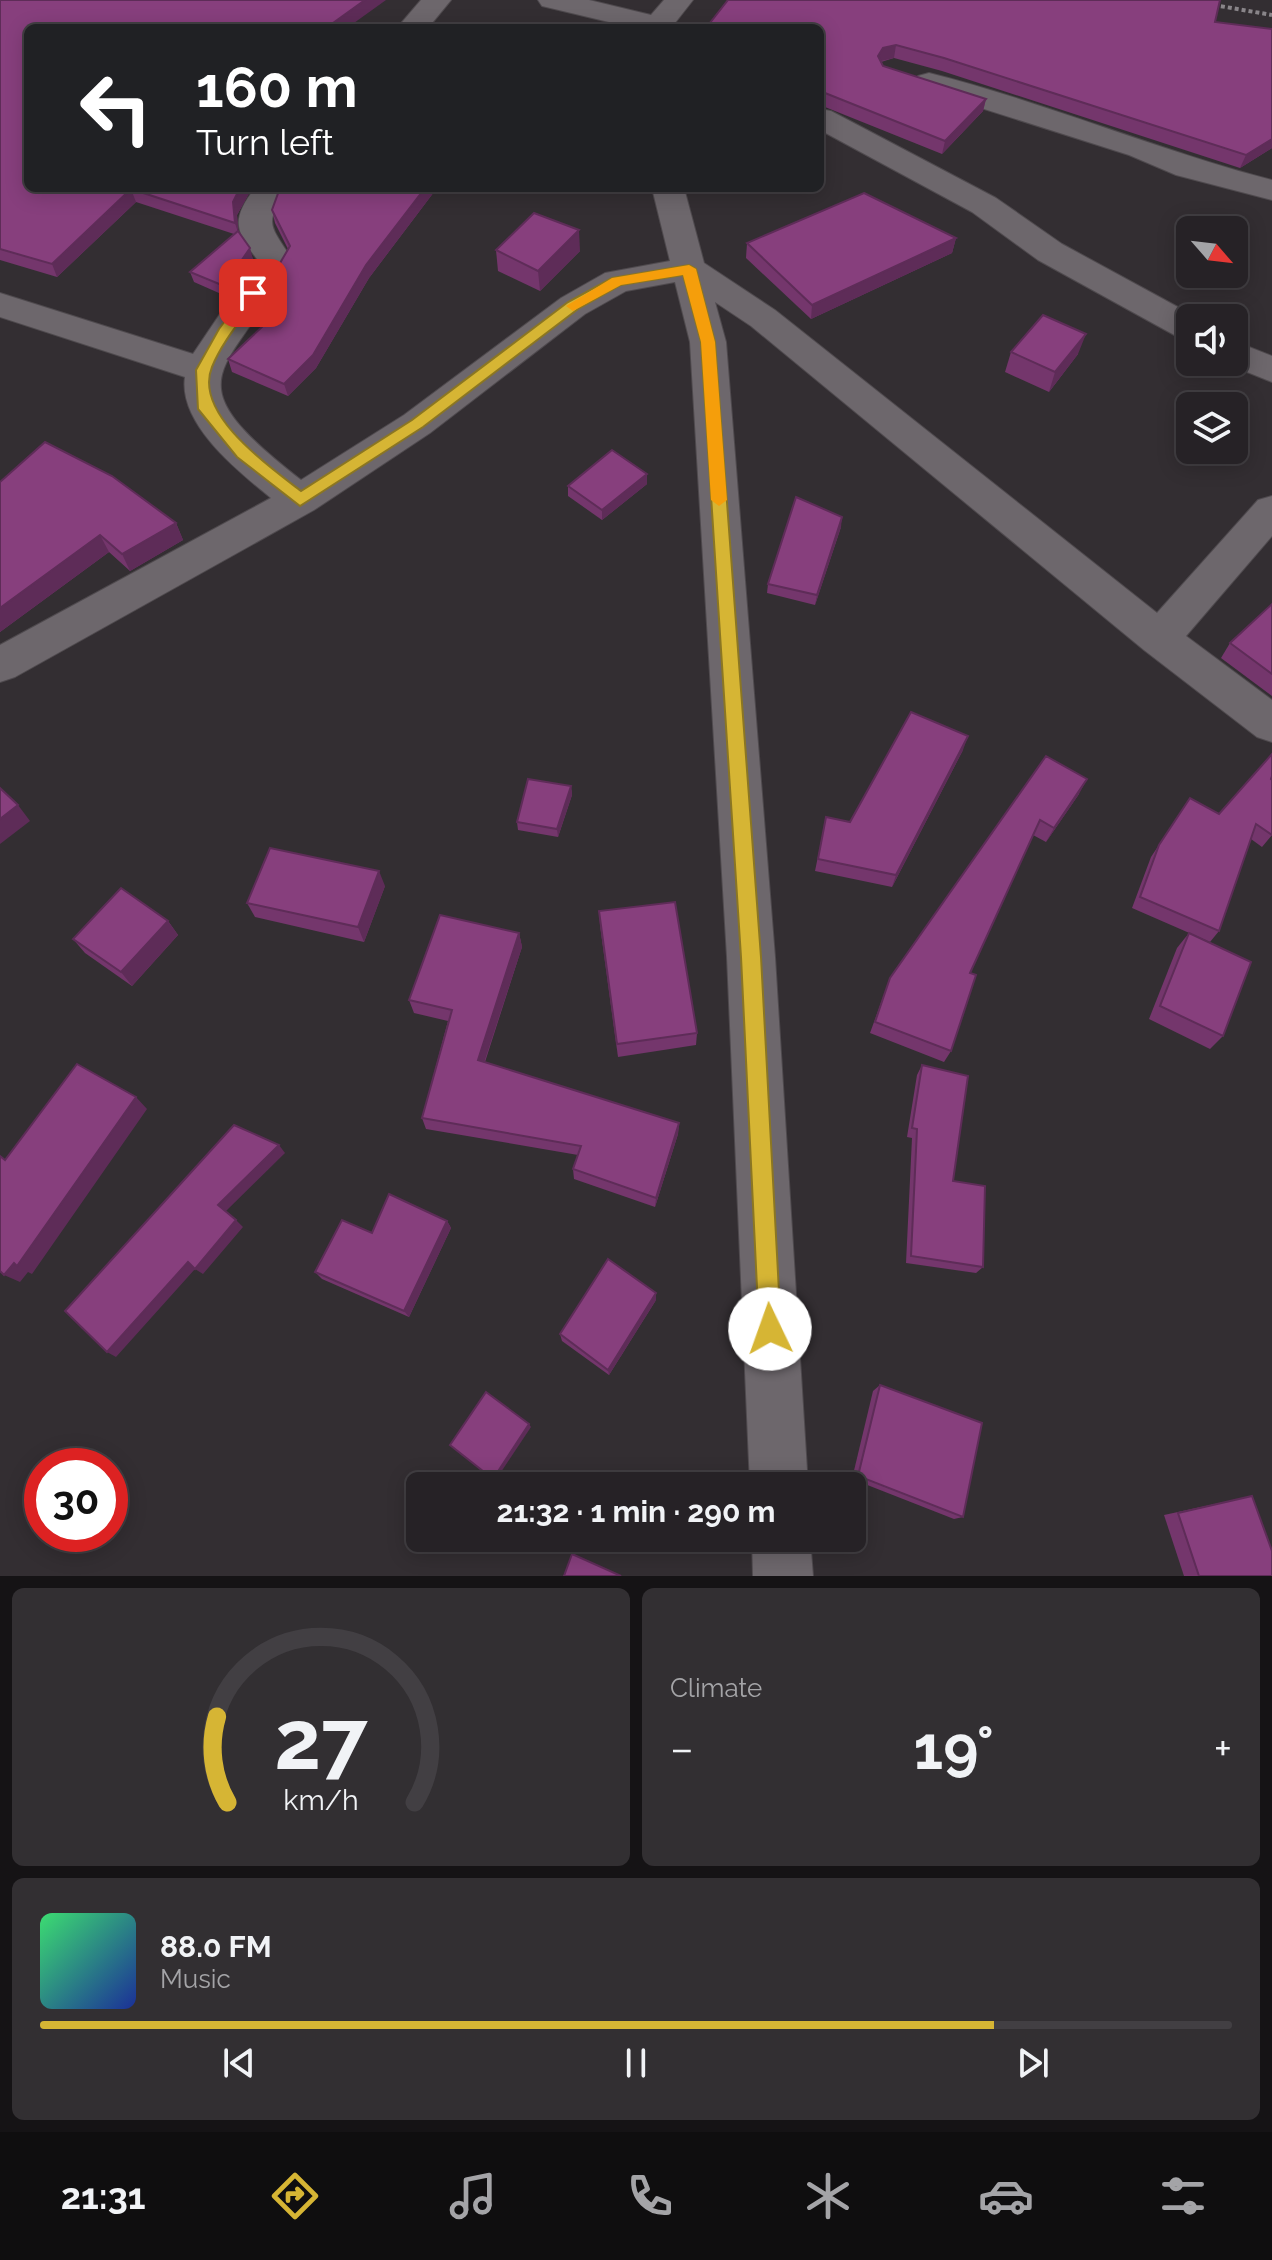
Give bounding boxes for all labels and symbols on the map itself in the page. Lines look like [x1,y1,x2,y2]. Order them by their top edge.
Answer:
north arrow [1176,216,1248,288]
pin [219,259,287,327]
position arrow [728,1287,812,1371]
speed limit sign: 30 [24,1448,128,1552]

